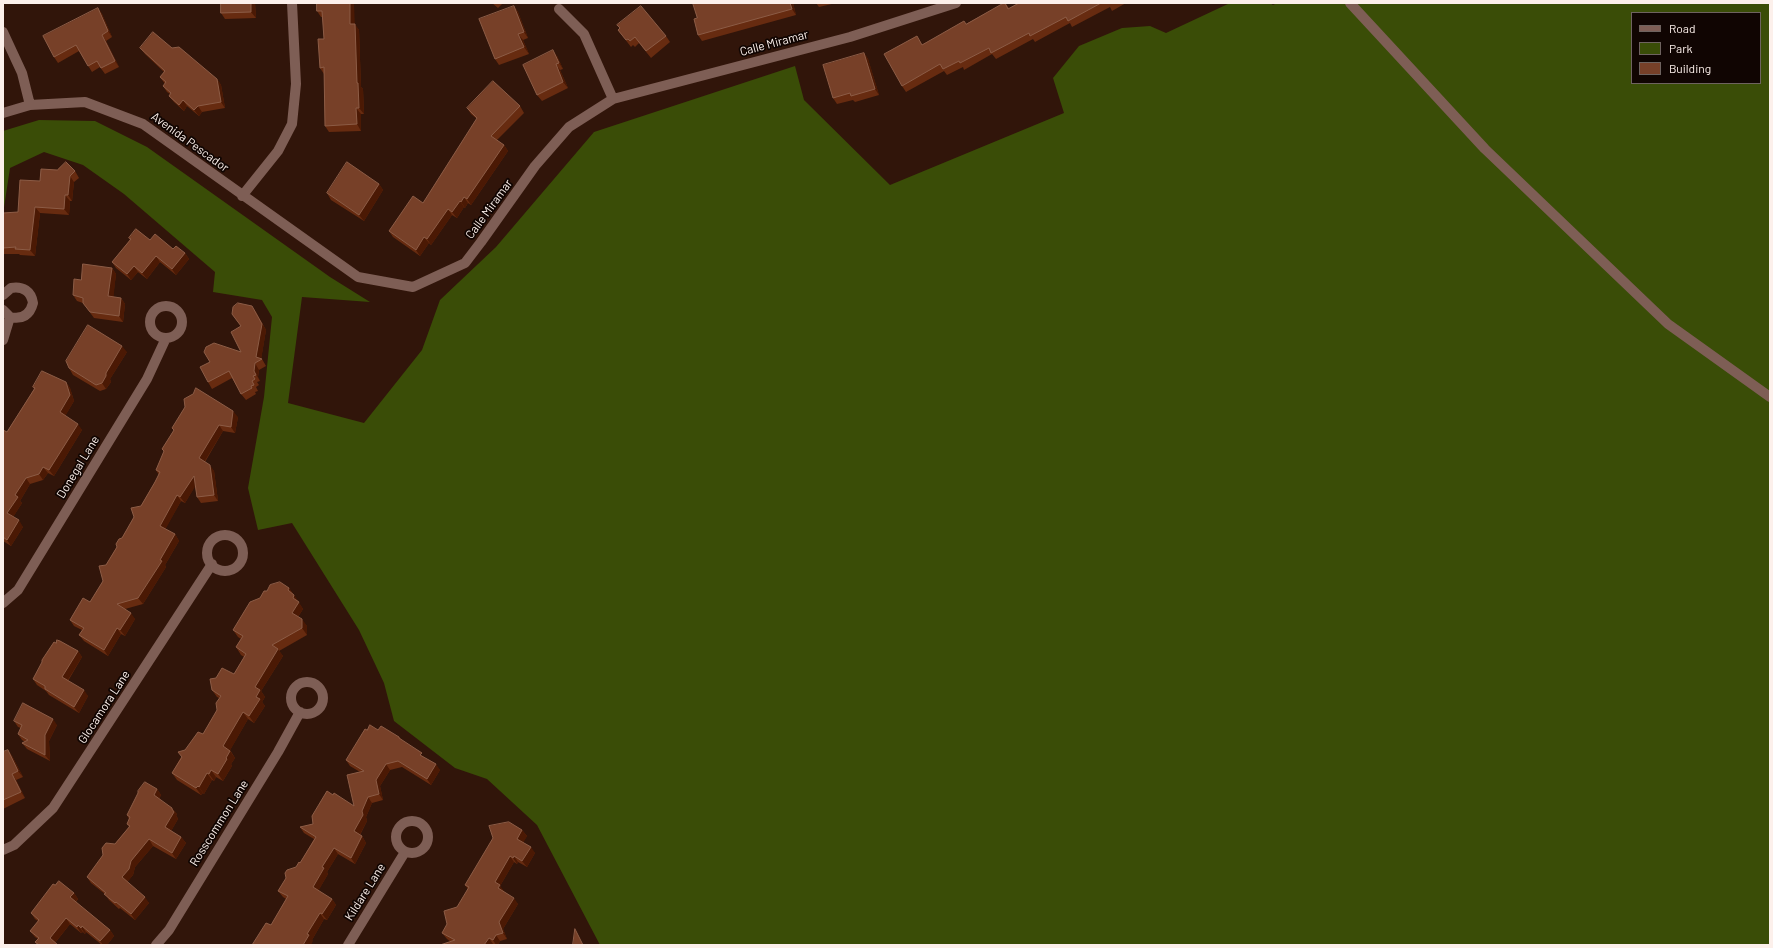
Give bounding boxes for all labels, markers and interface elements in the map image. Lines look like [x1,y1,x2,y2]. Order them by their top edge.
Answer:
legend [1631,12,1761,84]
text: Road [1669,21,1696,35]
street label: Calle Miramar [738,27,810,59]
text: Park [1669,41,1693,55]
text: Building [1669,61,1711,75]
street label: Avenida Pescador [148,109,232,175]
street label: Calle Miramar [463,176,515,242]
street label: Donegal Lane [54,433,102,501]
street label: Glocamora Lane [75,668,133,746]
street label: Rosscommon Lane [187,777,251,869]
street label: Kildare Lane [342,861,388,923]

